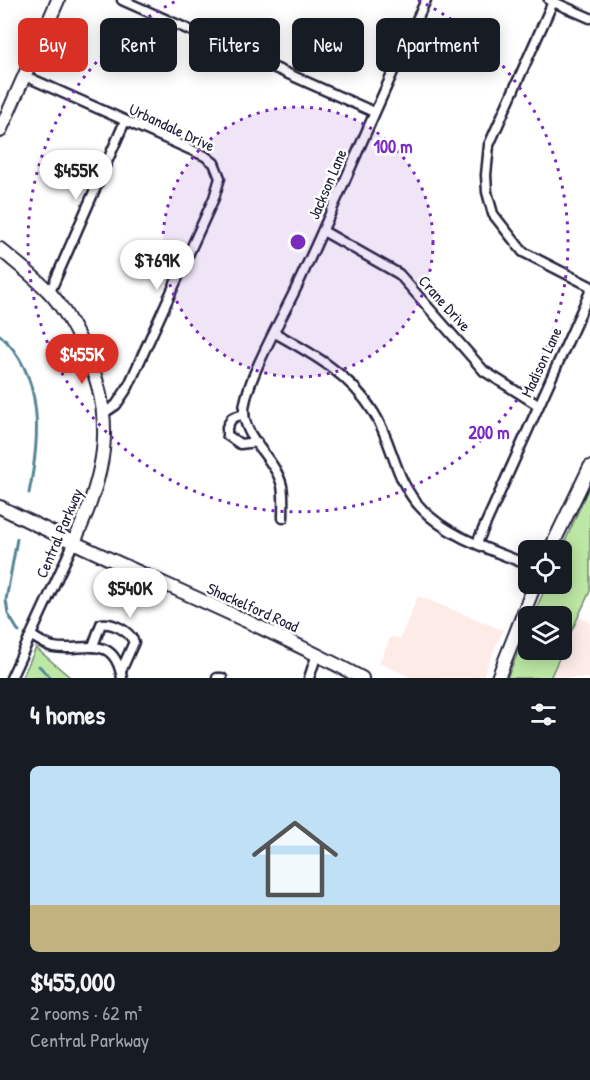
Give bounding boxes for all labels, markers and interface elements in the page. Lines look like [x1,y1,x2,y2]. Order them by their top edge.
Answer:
chip: Buy [18,18,88,72]
chip: Rent [100,18,177,72]
chip: Filters [189,18,280,72]
chip: New [292,18,364,72]
chip: Apartment [376,18,500,72]
street label: Urbandale Drive [126,98,219,157]
text: 100 m [373,134,413,159]
street label: Jackson Lane [302,145,352,223]
pin: $455K [34,150,118,201]
text: $455K [53,156,99,183]
centre of rings [288,232,308,252]
pin: $769K [115,240,199,291]
text: $769K [134,246,180,273]
street label: Crane Drive [414,270,477,336]
street label: Madison Lane [515,323,567,401]
pin: $455K [40,334,124,385]
text: $455K [59,340,105,367]
text: 200 m [469,420,509,445]
street label: Central Parkway [30,485,88,581]
map controls [518,540,572,660]
button: locate [518,540,572,594]
pin: $540K [88,568,172,619]
text: $540K [107,574,153,601]
street label: Shackelford Road [204,577,302,637]
button: layers [518,606,572,660]
text: 4 homes [30,697,105,732]
icon: filters [527,698,560,731]
icon: home [241,805,349,913]
text: $455,000 [30,964,115,999]
text: 2 rooms · 62 m² [30,999,142,1026]
text: Central Parkway [30,1026,149,1053]

